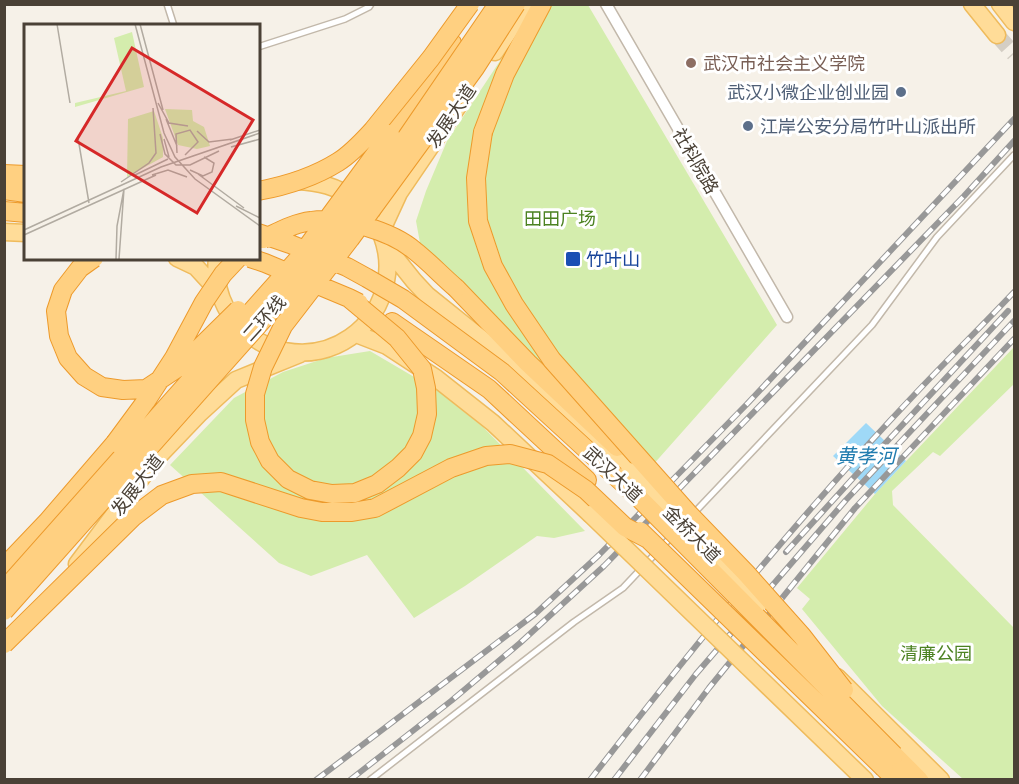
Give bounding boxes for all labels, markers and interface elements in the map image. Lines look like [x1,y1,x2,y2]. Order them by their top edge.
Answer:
inset map [24,24,260,260]
place label: 武汉市社会主义学院 [703,53,865,74]
marker: 武汉市社会主义学院 [684,56,698,70]
street label: 发展大道 [422,80,480,152]
place label: 武汉小微企业创业园 [727,82,889,103]
marker: 武汉小微企业创业园 [894,85,908,99]
place label: 江岸公安分局竹叶山派出所 [760,116,976,137]
marker: 江岸公安分局竹叶山派出所 [741,119,755,133]
street label: 社科院路 [669,125,723,197]
park label: 田田广场 [524,208,596,229]
place label: 竹叶山 [586,249,640,270]
marker: 竹叶山 [564,250,582,268]
street label: 二环线 [238,291,290,345]
street label: 武汉大道 [580,442,646,506]
water label: 黄孝河 [836,444,900,467]
street label: 发展大道 [107,450,167,520]
street label: 金桥大道 [659,501,725,567]
park label: 清廉公园 [900,643,972,664]

